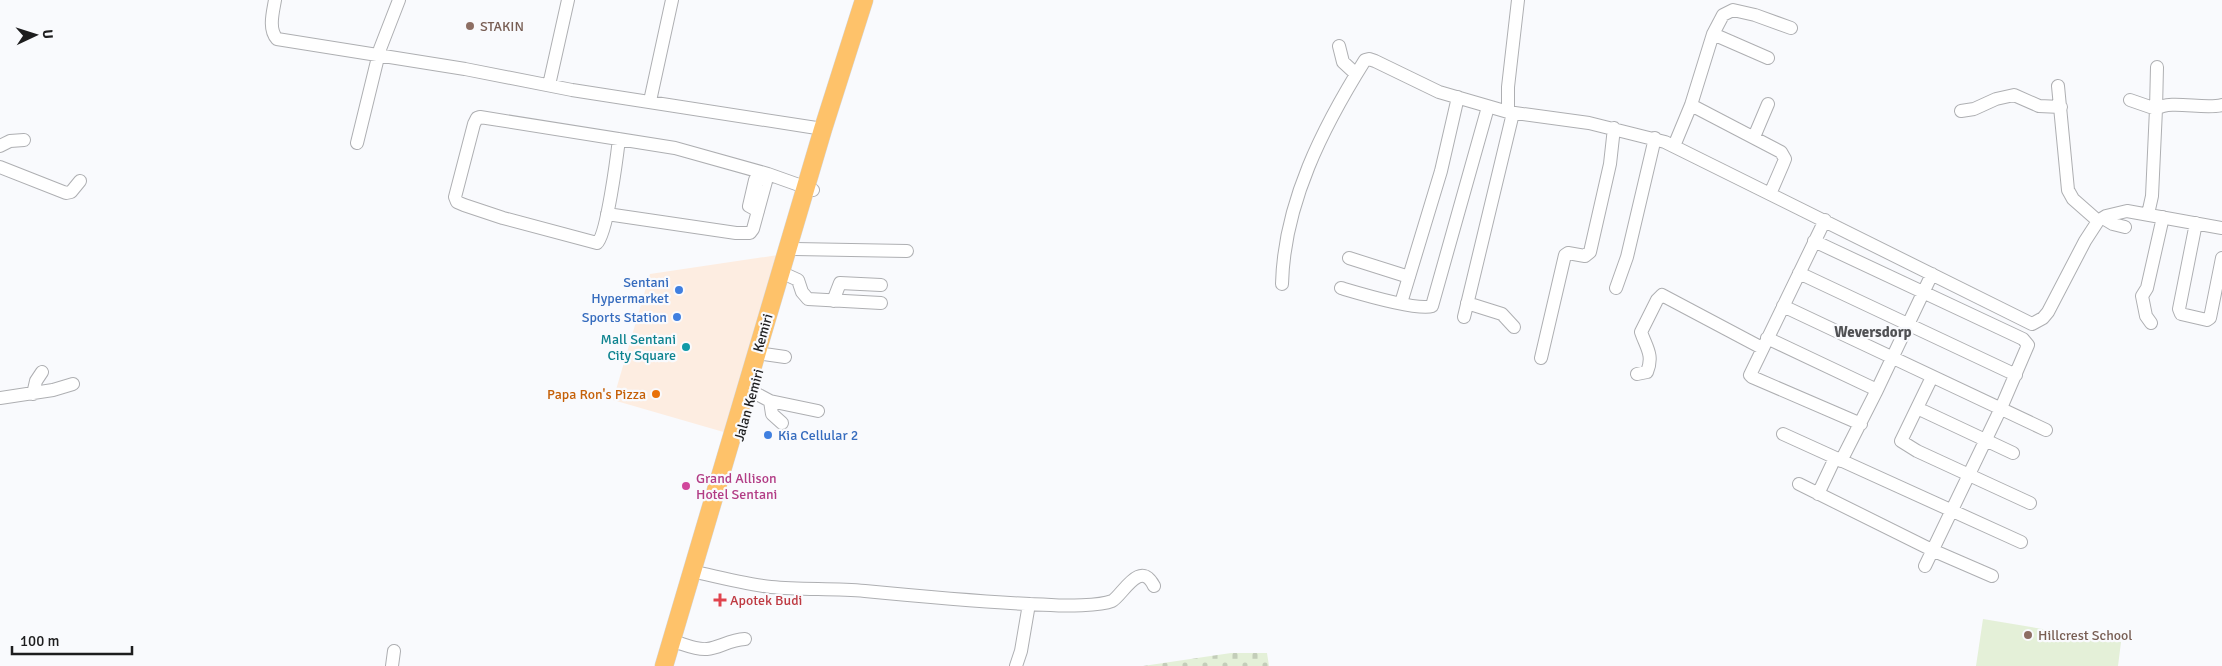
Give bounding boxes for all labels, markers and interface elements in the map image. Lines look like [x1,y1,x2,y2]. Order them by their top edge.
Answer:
north arrow [10,10,60,60]
place label: STAKIN [480,18,524,35]
marker: STAKIN [464,20,476,32]
text: U [39,29,56,39]
place label: Sentani Hypermarket [591,274,669,307]
marker: Sentani Hypermarket [673,284,685,296]
place label: Sports Station [582,309,667,326]
marker: Sports Station [671,311,683,323]
street label: Kemiri [749,312,777,354]
district label: Weversdorp [1834,323,1912,341]
place label: Mall Sentani City Square [601,331,676,364]
marker: Mall Sentani City Square [680,341,692,353]
street label: Jalan Kemiri [731,367,767,443]
place label: Papa Ron's Pizza [547,386,646,403]
marker: Papa Ron's Pizza [650,388,662,400]
place label: Kia Cellular 2 [778,427,858,444]
marker: Kia Cellular 2 [762,429,774,441]
place label: Grand Allison Hotel Sentani [696,470,777,503]
marker: Grand Allison Hotel Sentani [680,480,692,492]
place label: Apotek Budi [730,592,802,609]
marker: Apotek Budi [714,594,726,606]
scale bar [12,624,132,656]
place label: Hillcrest School [2038,627,2132,644]
marker: Hillcrest School [2022,629,2034,641]
text: 100 m [20,632,60,650]

